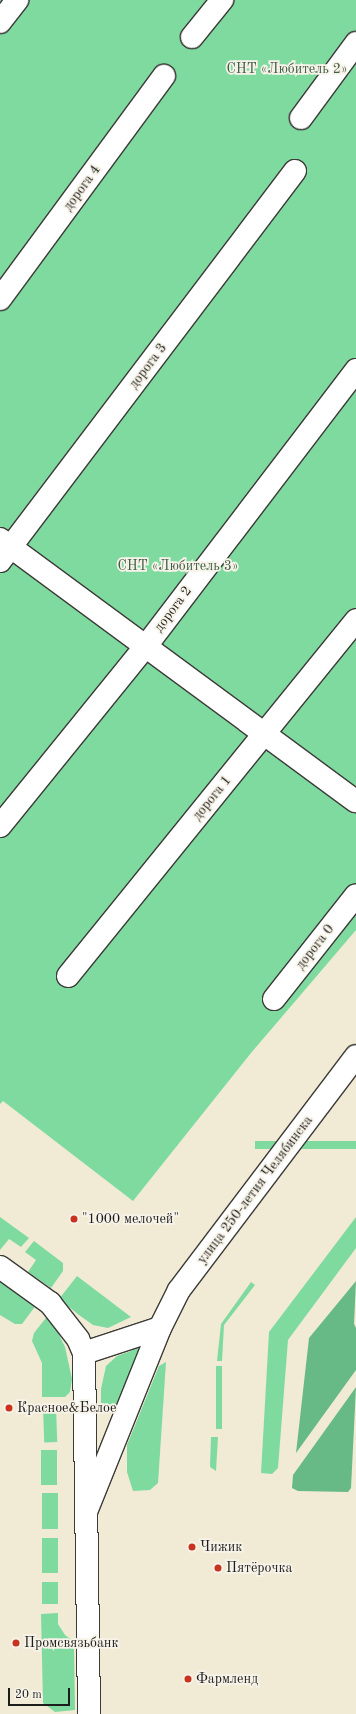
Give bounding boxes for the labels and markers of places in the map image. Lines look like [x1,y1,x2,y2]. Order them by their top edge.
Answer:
place label: "1000 мелочей" [82,1211,179,1227]
marker: "1000 мелочей" [69,1214,79,1224]
place label: Красное&Белое [17,1400,116,1416]
marker: Красное&Белое [4,1403,14,1413]
place label: Чижик [200,1539,242,1555]
marker: Чижик [187,1542,197,1552]
place label: Пятёрочка [226,1560,292,1576]
marker: Пятёрочка [213,1563,223,1573]
place label: Промсвязьбанк [24,1635,119,1651]
marker: Промсвязьбанк [11,1638,21,1648]
place label: Фармленд [196,1671,258,1687]
marker: Фармленд [183,1674,193,1684]

